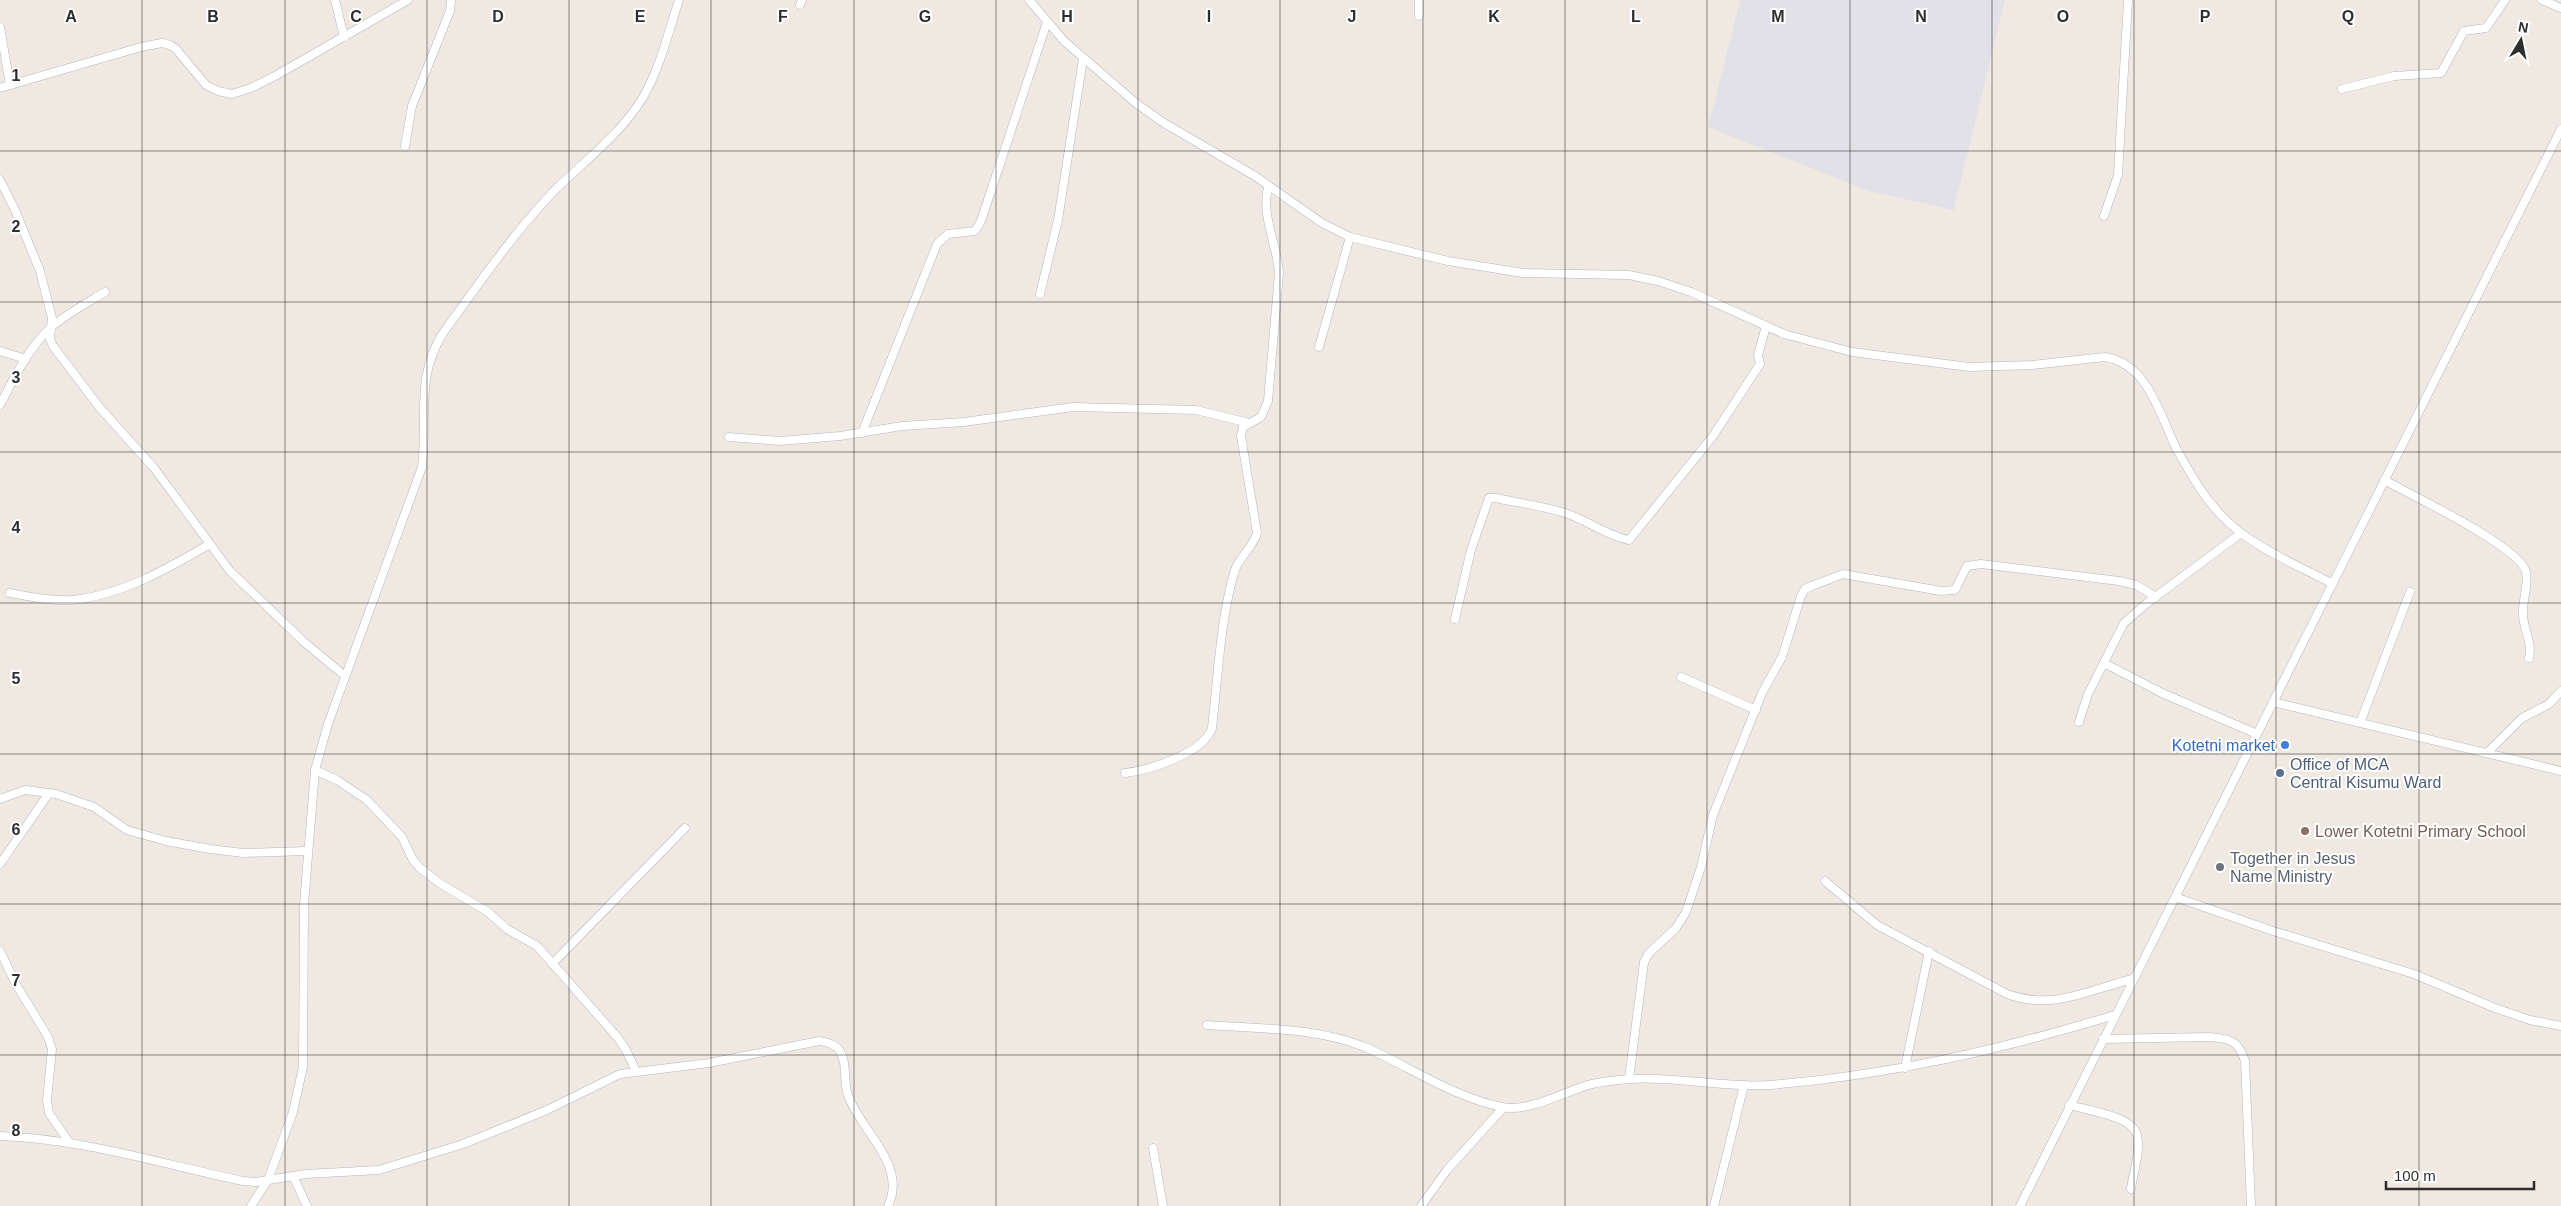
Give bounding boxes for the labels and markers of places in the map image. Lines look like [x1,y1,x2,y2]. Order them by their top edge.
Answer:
place label: Kotetni market [2172,737,2276,754]
marker: Kotetni market [2279,739,2291,751]
place label: Office of MCA Central Kisumu Ward [2290,756,2441,791]
marker: Office of MCA Central Kisumu Ward [2274,767,2286,779]
place label: Lower Kotetni Primary School [2315,823,2526,840]
marker: Lower Kotetni Primary School [2299,825,2311,837]
place label: Together in Jesus Name Ministry [2230,850,2355,885]
marker: Together in Jesus Name Ministry [2214,861,2226,873]

